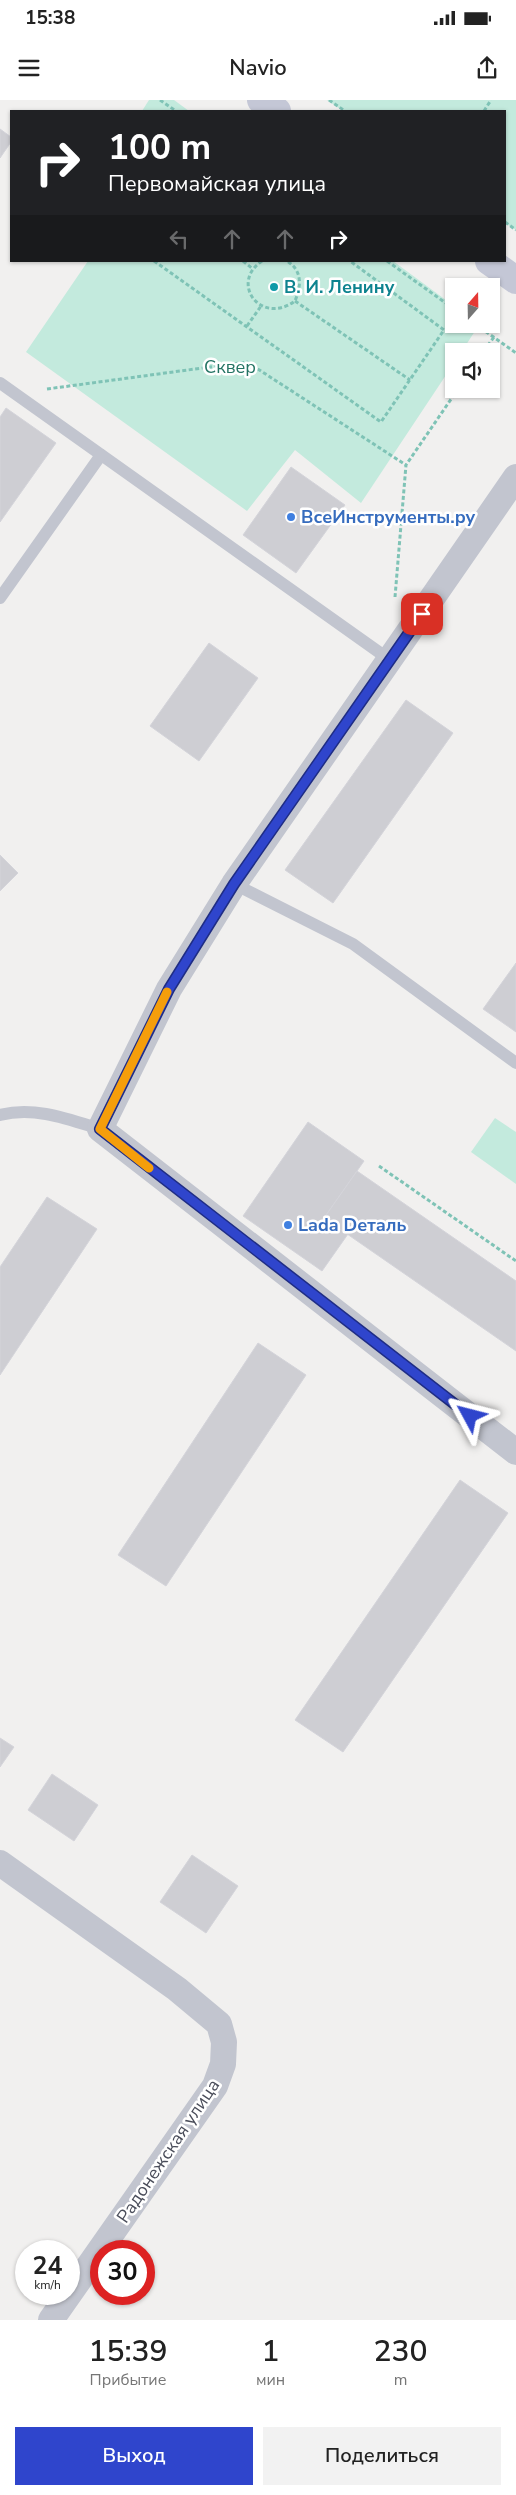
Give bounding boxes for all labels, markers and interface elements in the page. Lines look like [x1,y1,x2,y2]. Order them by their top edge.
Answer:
text: 15:38 [25,5,75,31]
text: Navio [229,53,287,83]
icon: menu [15,54,43,82]
icon: share [473,54,501,82]
text: 100 m [108,124,211,171]
icon: right [25,130,90,195]
text: Первомайская улица [108,169,326,199]
icon: left [165,225,193,253]
icon: ahead [218,225,246,253]
icon: ahead [271,225,299,253]
icon: right [324,225,352,253]
place label: В. И. Ленину [284,275,395,299]
north arrow [445,278,500,332]
map controls [445,278,500,398]
marker: В. И. Ленину [268,281,280,293]
button: sound [445,343,500,398]
park label: Сквер [204,355,256,379]
place label: ВсеИнструменты.ру [301,505,476,529]
marker: ВсеИнструменты.ру [285,511,297,523]
pin [401,593,443,635]
icon: arrive [408,600,436,628]
place label: Lada Dеталь [298,1213,407,1237]
marker: Lada Dеталь [282,1219,294,1231]
position arrow [443,1389,495,1441]
street label: Радонежская улица [111,2074,225,2228]
speed limit sign: 30 [90,2240,155,2305]
text: 24 [32,2249,63,2283]
text: km/h [34,2277,61,2293]
text: 15:39 [88,2331,168,2372]
text: 1 [262,2331,280,2372]
text: 230 [374,2331,428,2372]
text: Прибытие [90,2369,166,2391]
text: мин [256,2369,285,2391]
text: m [394,2369,407,2391]
button: Выход [15,2427,253,2485]
button: Поделиться [263,2427,501,2485]

